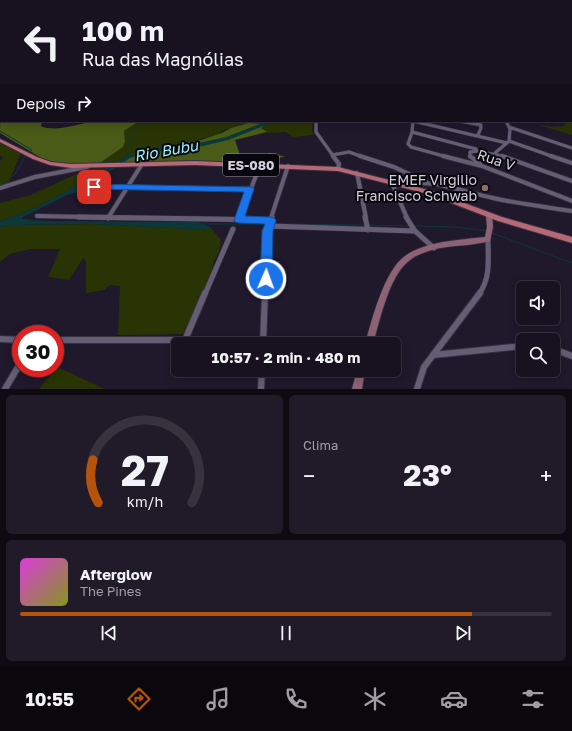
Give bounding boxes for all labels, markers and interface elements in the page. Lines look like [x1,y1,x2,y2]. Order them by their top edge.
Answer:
text: 100 m [82,14,164,47]
icon: left [16,16,68,68]
text: Rua das Magnólias [82,48,244,70]
icon: right [73,92,95,114]
text: Depois [16,94,65,112]
water label: Rio Bubu [133,135,200,164]
street label: Rua V [475,145,518,174]
road number: ES-080 [223,154,279,176]
pin [77,170,111,204]
place label: EMEF Virgilio Francisco Schwab [356,171,477,204]
icon: arrive [83,176,105,198]
marker: EMEF Virgilio Francisco Schwab [480,183,490,193]
position arrow [245,258,287,300]
map controls [516,281,560,377]
button: sound [516,281,560,325]
speed limit sign: 30 [12,325,64,377]
button: search [516,333,560,377]
text: 10:57 · 2 min · 480 m [211,348,361,366]
text: Clima [303,437,338,453]
text: 27 [120,444,169,494]
text: 23° [403,457,452,493]
text: − [303,462,315,489]
text: + [540,462,552,489]
text: km/h [126,492,163,509]
text: Afterglow [80,565,152,583]
text: The Pines [80,583,141,599]
icon: previous [98,622,120,644]
icon: pause [275,622,297,644]
icon: next [452,622,474,644]
icon: directions [125,685,153,713]
icon: music [204,685,232,713]
icon: phone [282,685,310,713]
icon: climate [361,685,389,713]
icon: car [440,685,468,713]
icon: filters [519,685,547,713]
text: 10:55 [25,688,74,710]

